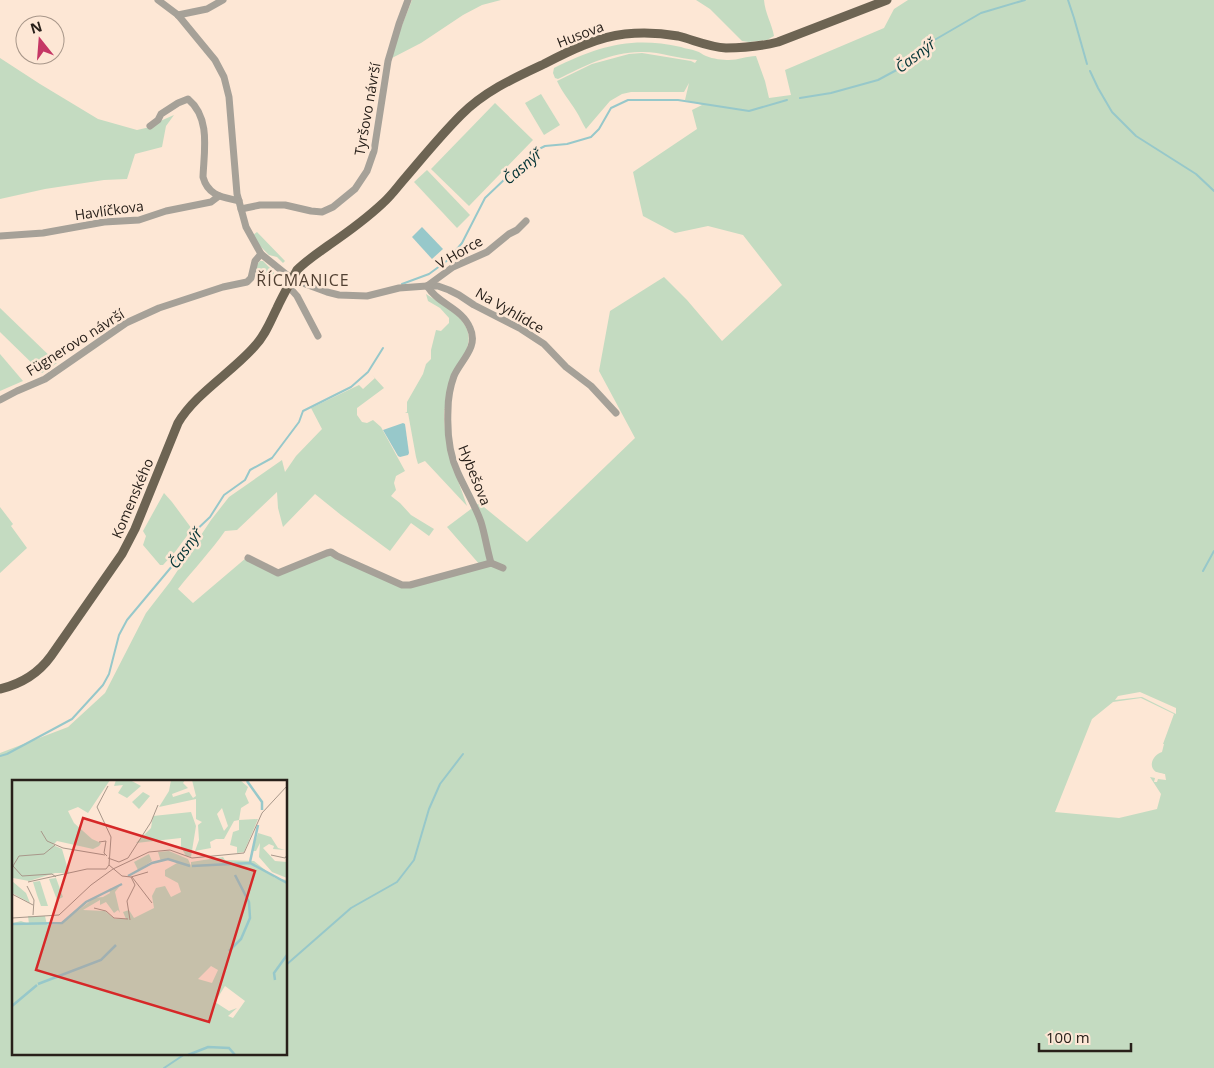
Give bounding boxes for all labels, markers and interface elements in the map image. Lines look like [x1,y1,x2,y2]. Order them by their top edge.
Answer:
north arrow [15,15,65,65]
text: N [28,16,44,38]
street label: Husova [554,16,606,52]
water label: Časnýř [891,32,941,77]
street label: Tyršovo návrší [349,61,385,157]
water label: Časnýř [498,142,547,188]
street label: Havlíčkova [73,196,145,224]
street label: V Horce [432,231,486,273]
district label: ŘÍCMANICE [256,269,350,291]
street label: Na Vyhlídce [472,283,548,337]
street label: Fügnerovo návrší [22,304,128,380]
street label: Hybešova [454,442,496,508]
street label: Komenského [107,455,157,541]
water label: Časnýř [164,522,208,572]
inset map [12,780,288,1056]
scale bar [1039,1020,1132,1052]
text: 100 m [1046,1027,1090,1047]

